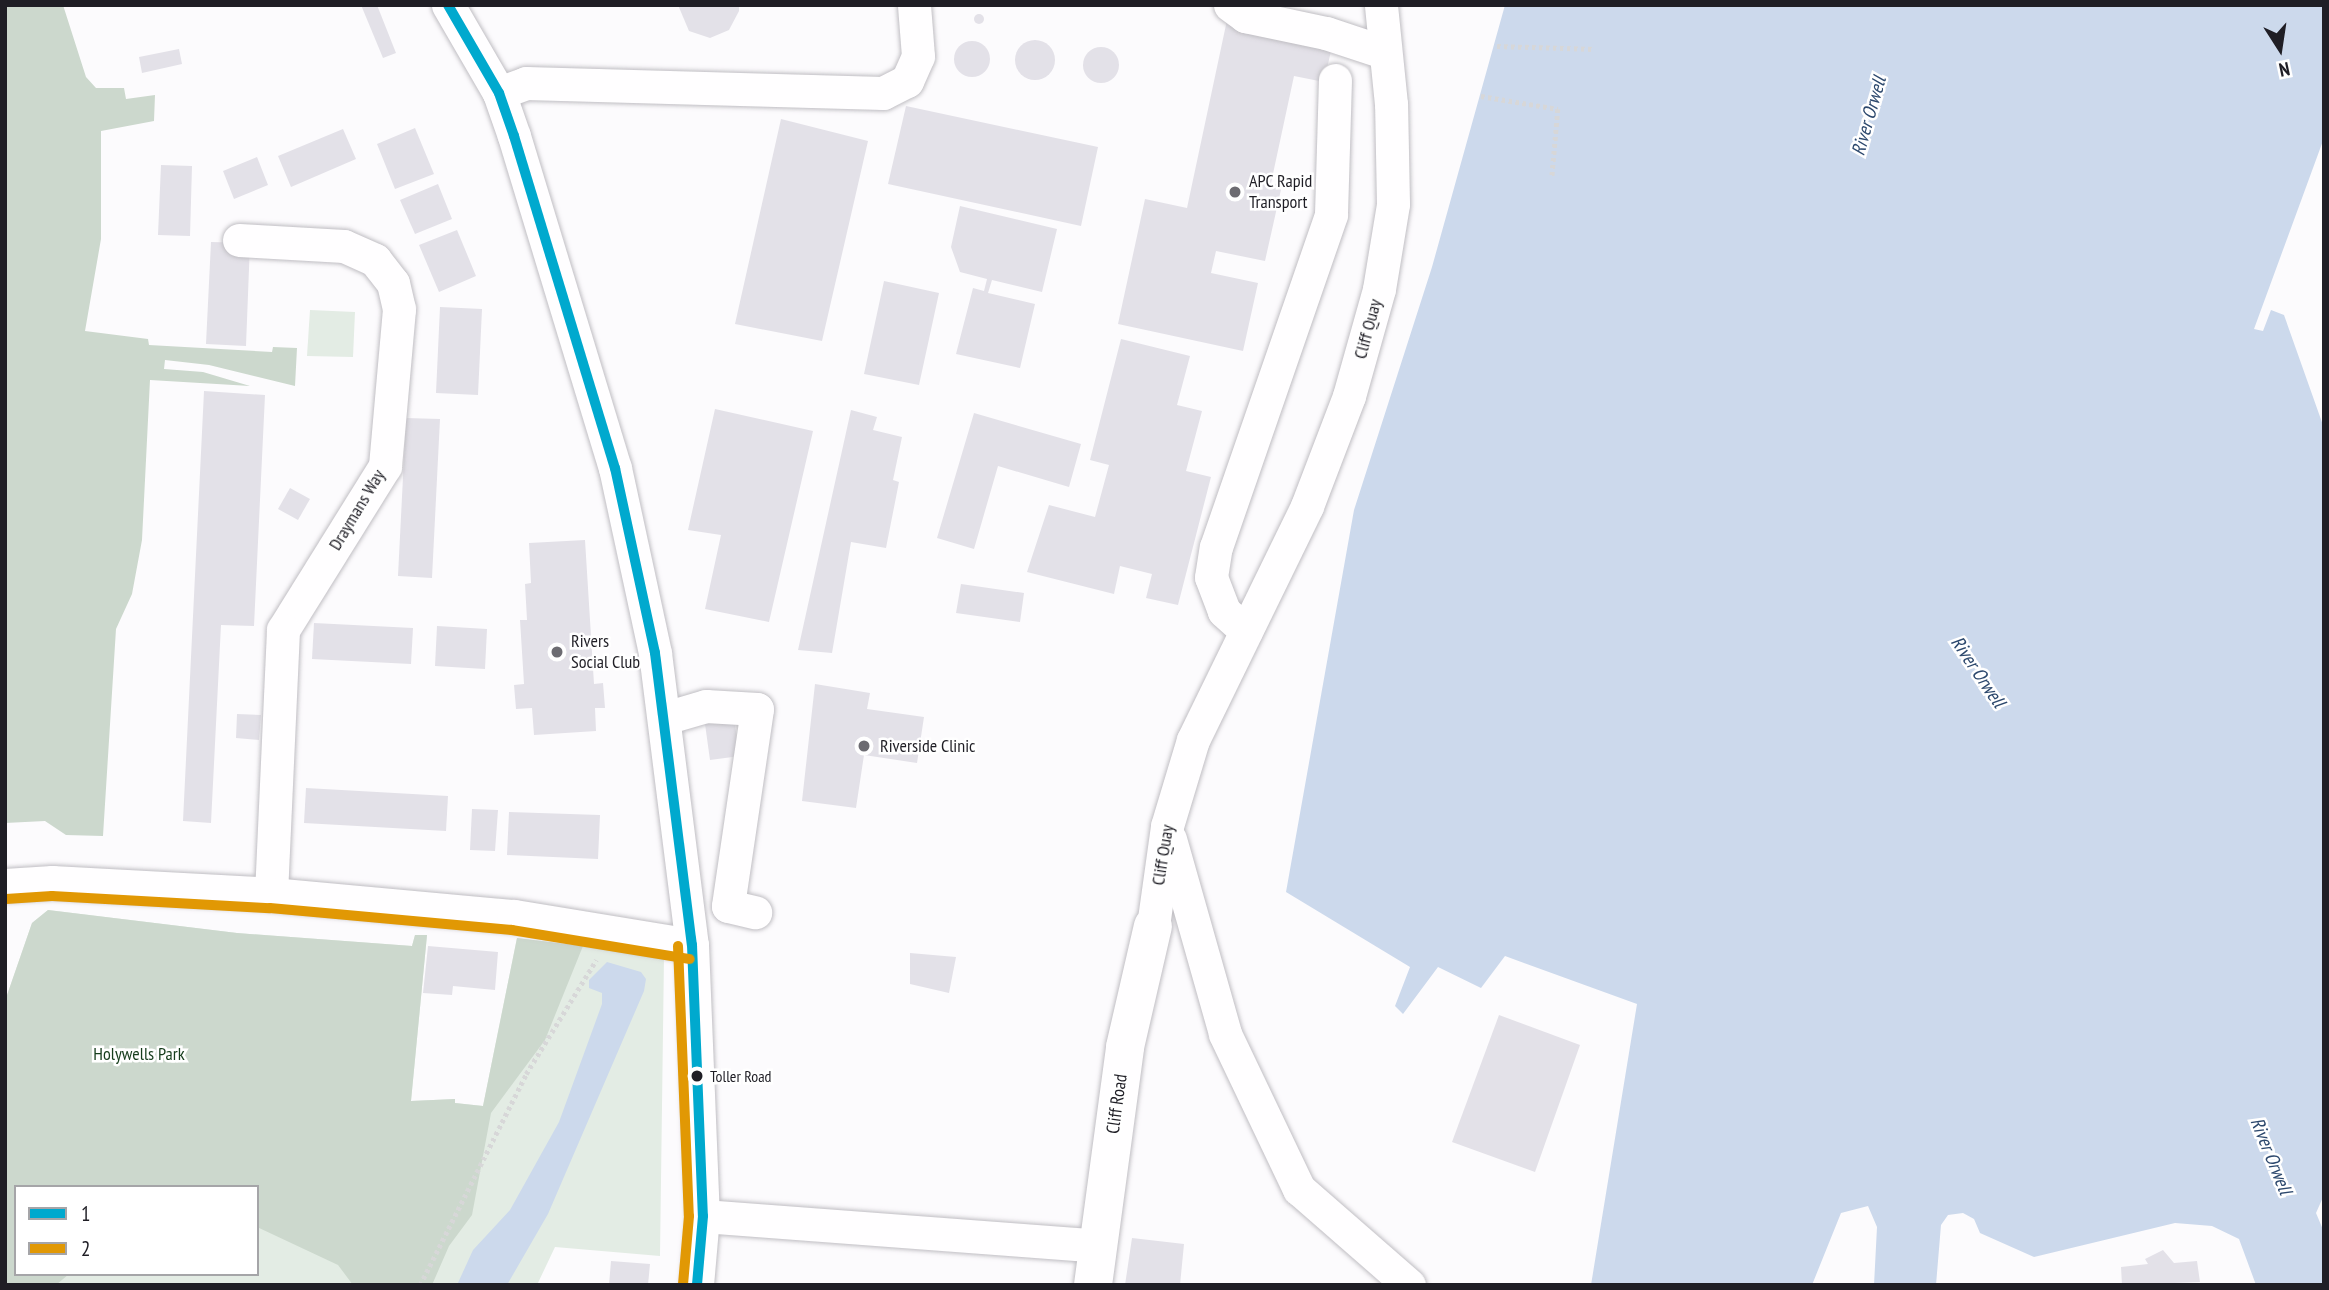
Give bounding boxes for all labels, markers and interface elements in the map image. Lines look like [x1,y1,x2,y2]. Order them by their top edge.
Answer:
north arrow [2245,14,2315,84]
text: N [2277,57,2292,82]
water label: River Orwell [1847,74,1891,158]
place label: APC Rapid Transport [1249,171,1313,214]
marker: APC Rapid Transport [1227,184,1243,200]
street label: Cliff Quay [1350,297,1386,361]
street label: Draymans Way [324,466,390,554]
place label: Rivers Social Club [571,631,640,674]
water label: River Orwell [1946,632,2010,712]
marker: Rivers Social Club [549,644,565,660]
place label: Riverside Clinic [880,735,975,757]
marker: Riverside Clinic [854,736,874,756]
street label: Cliff Quay [1148,823,1178,887]
park label: Holywells Park [93,1043,185,1065]
place label: Toller Road [710,1066,772,1086]
marker: Toller Road [690,1069,704,1083]
street label: Cliff Road [1102,1073,1132,1135]
water label: River Orwell [2245,1114,2297,1198]
legend [14,1185,259,1276]
text: 1 [81,1200,90,1227]
text: 2 [81,1235,90,1262]

